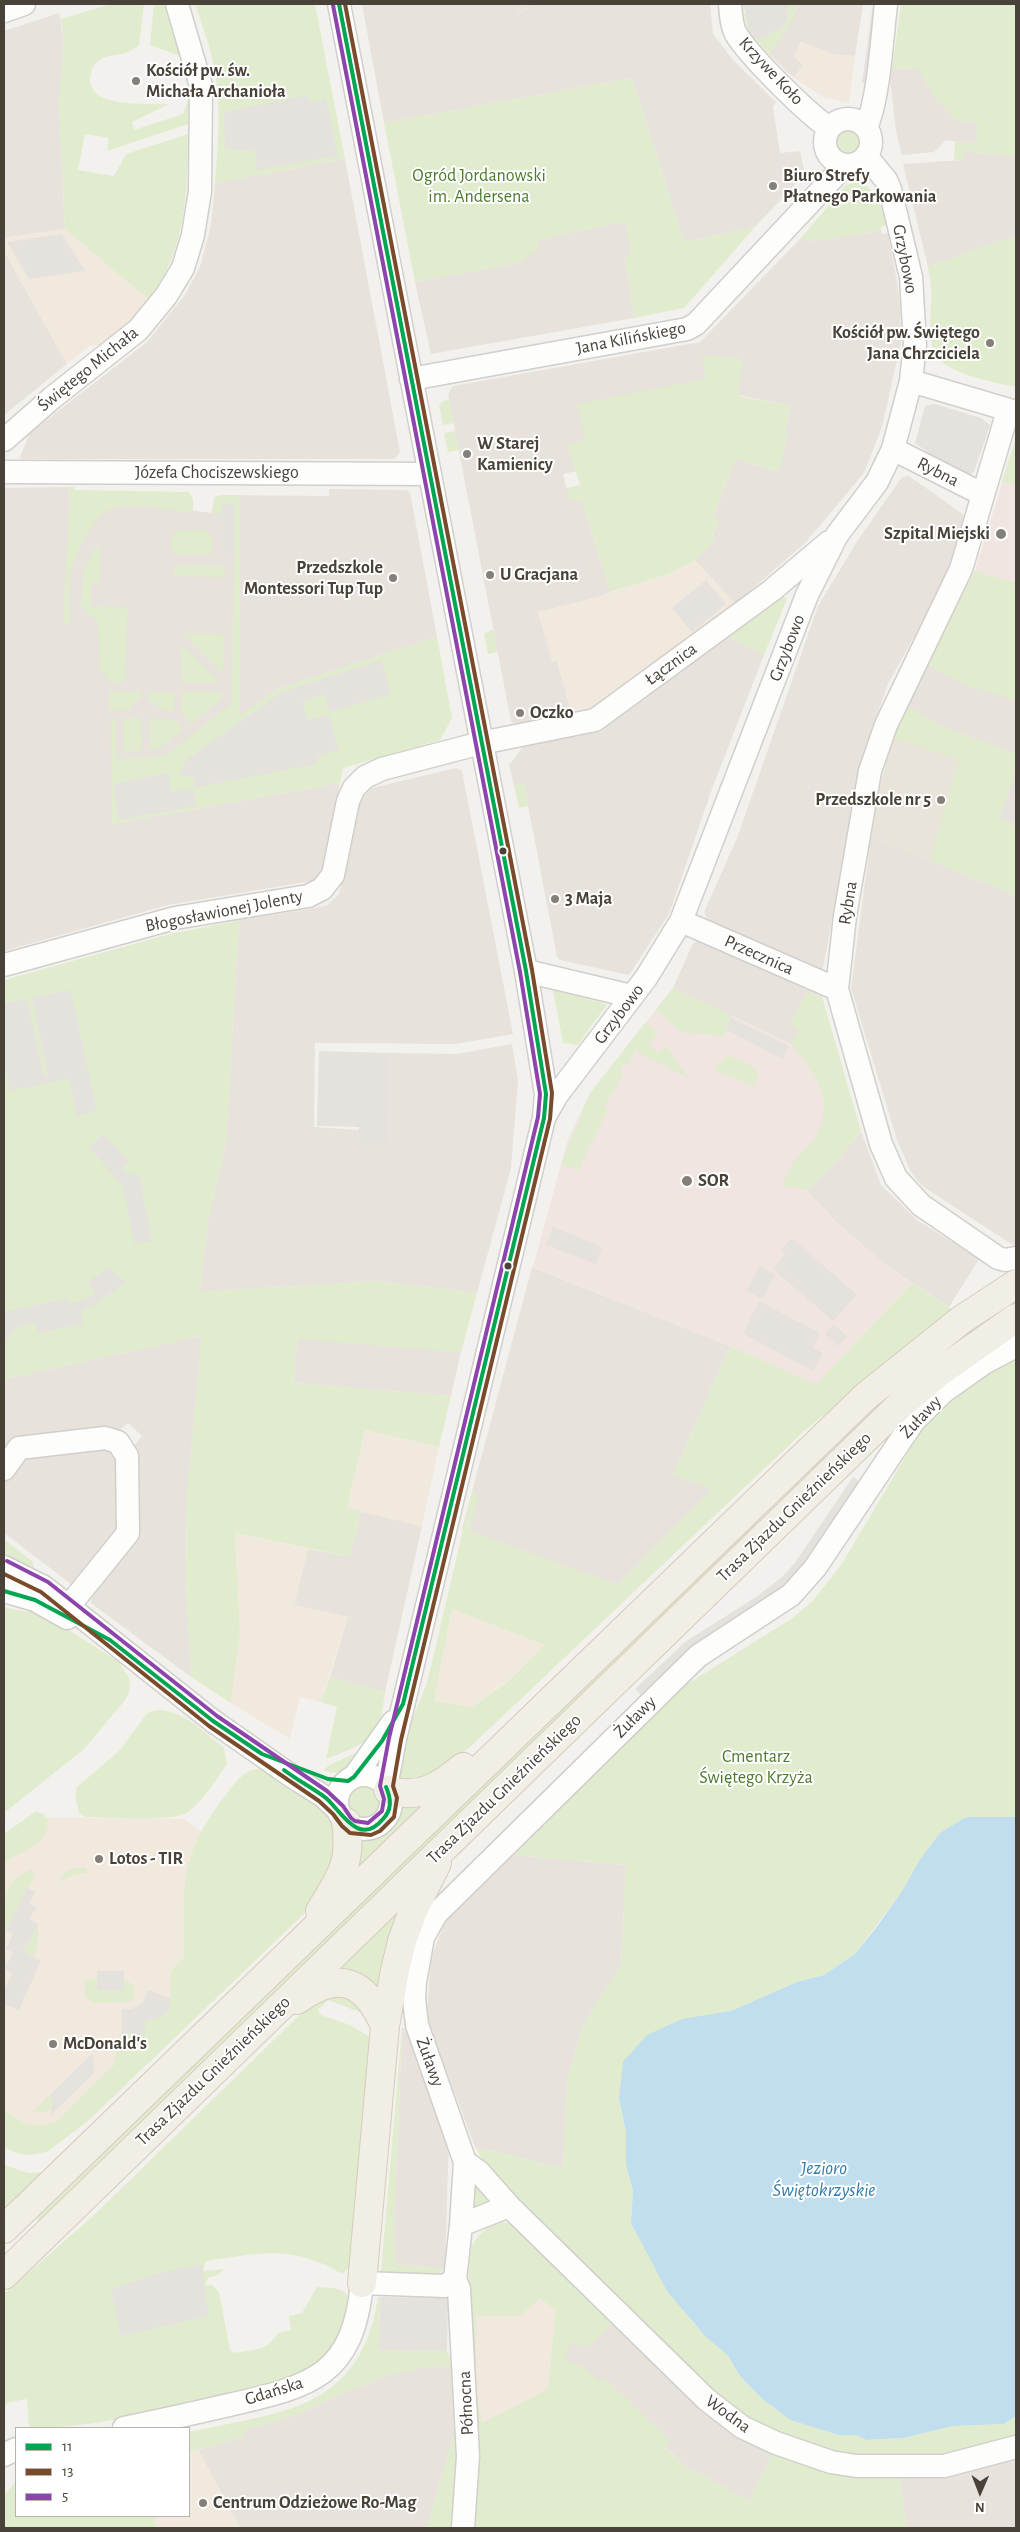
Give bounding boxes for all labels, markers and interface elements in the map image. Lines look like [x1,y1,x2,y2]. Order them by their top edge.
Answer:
street label: Krzywe Koło [734,32,808,110]
place label: Kościół pw. św. Michała Archanioła [146,60,286,102]
marker: Kościół pw. św. Michała Archanioła [130,75,142,87]
park label: Ogród Jordanowski im. Andersena [412,165,546,208]
place label: Biuro Strefy Płatnego Parkowania [783,165,937,208]
marker: Biuro Strefy Płatnego Parkowania [767,180,779,192]
street label: Grzybowo [888,223,922,295]
street label: Jana Kilińskiego [574,317,688,359]
street label: Świętego Michała [33,322,143,416]
place label: Kościół pw. Świętego Jana Chrzciciela [832,322,980,364]
marker: Kościół pw. Świętego Jana Chrzciciela [984,337,996,349]
place label: W Starej Kamienicy [477,433,553,476]
marker: W Starej Kamienicy [461,448,473,460]
street label: Rybna [913,452,963,492]
street label: Józefa Chociszewskiego [135,462,299,484]
place label: Szpital Miejski [884,523,990,545]
marker: Szpital Miejski [994,527,1008,541]
place label: Przedszkole Montessori Tup Tup [244,557,383,600]
place label: U Gracjana [500,564,578,586]
marker: U Gracjana [484,569,496,581]
marker: Przedszkole Montessori Tup Tup [387,572,399,584]
street label: Grzybowo [764,611,810,685]
street label: Łącznica [641,638,701,690]
place label: Oczko [530,702,574,724]
marker: Oczko [514,707,526,719]
place label: Przedszkole nr 5 [815,789,931,811]
marker: Przedszkole nr 5 [935,794,947,806]
unlabelled marker [498,846,508,856]
street label: Rybna [834,880,862,926]
street label: Błogosławionej Jolenty [143,885,305,937]
place label: 3 Maja [565,888,612,910]
marker: 3 Maja [549,893,561,905]
street label: Przecznica [721,930,797,980]
street label: Grzybowo [589,980,649,1048]
place label: SOR [698,1170,729,1192]
marker: SOR [680,1174,694,1188]
unlabelled marker [503,1261,513,1271]
street label: Żuławy [896,1391,946,1443]
street label: Trasa Zjazdu Gnieźnieńskiego [712,1427,876,1587]
street label: Żuławy [609,1691,661,1743]
street label: Trasa Zjazdu Gnieźnieńskiego [422,1709,586,1869]
park label: Cmentarz Świętego Krzyża [699,1746,813,1788]
place label: Lotos - TIR [109,1848,183,1870]
marker: Lotos - TIR [93,1853,105,1865]
street label: Trasa Zjazdu Gnieźnieńskiego [131,1991,295,2151]
place label: McDonald's [63,2033,147,2055]
street label: Żuławy [411,2034,449,2090]
marker: McDonald's [47,2038,59,2050]
water label: Jezioro Świętokrzyskie [773,2157,875,2201]
street label: Północna [454,2370,478,2436]
street label: Gdańska [242,2372,306,2410]
street label: Wodna [701,2390,755,2438]
legend [15,2427,190,2517]
text: 11 [62,2439,72,2454]
text: 13 [62,2464,73,2479]
north arrow [955,2467,1005,2517]
text: 5 [62,2489,68,2504]
place label: Centrum Odzieżowe Ro-Mag [213,2492,416,2514]
marker: Centrum Odzieżowe Ro-Mag [197,2497,209,2509]
text: N [975,2500,985,2514]

